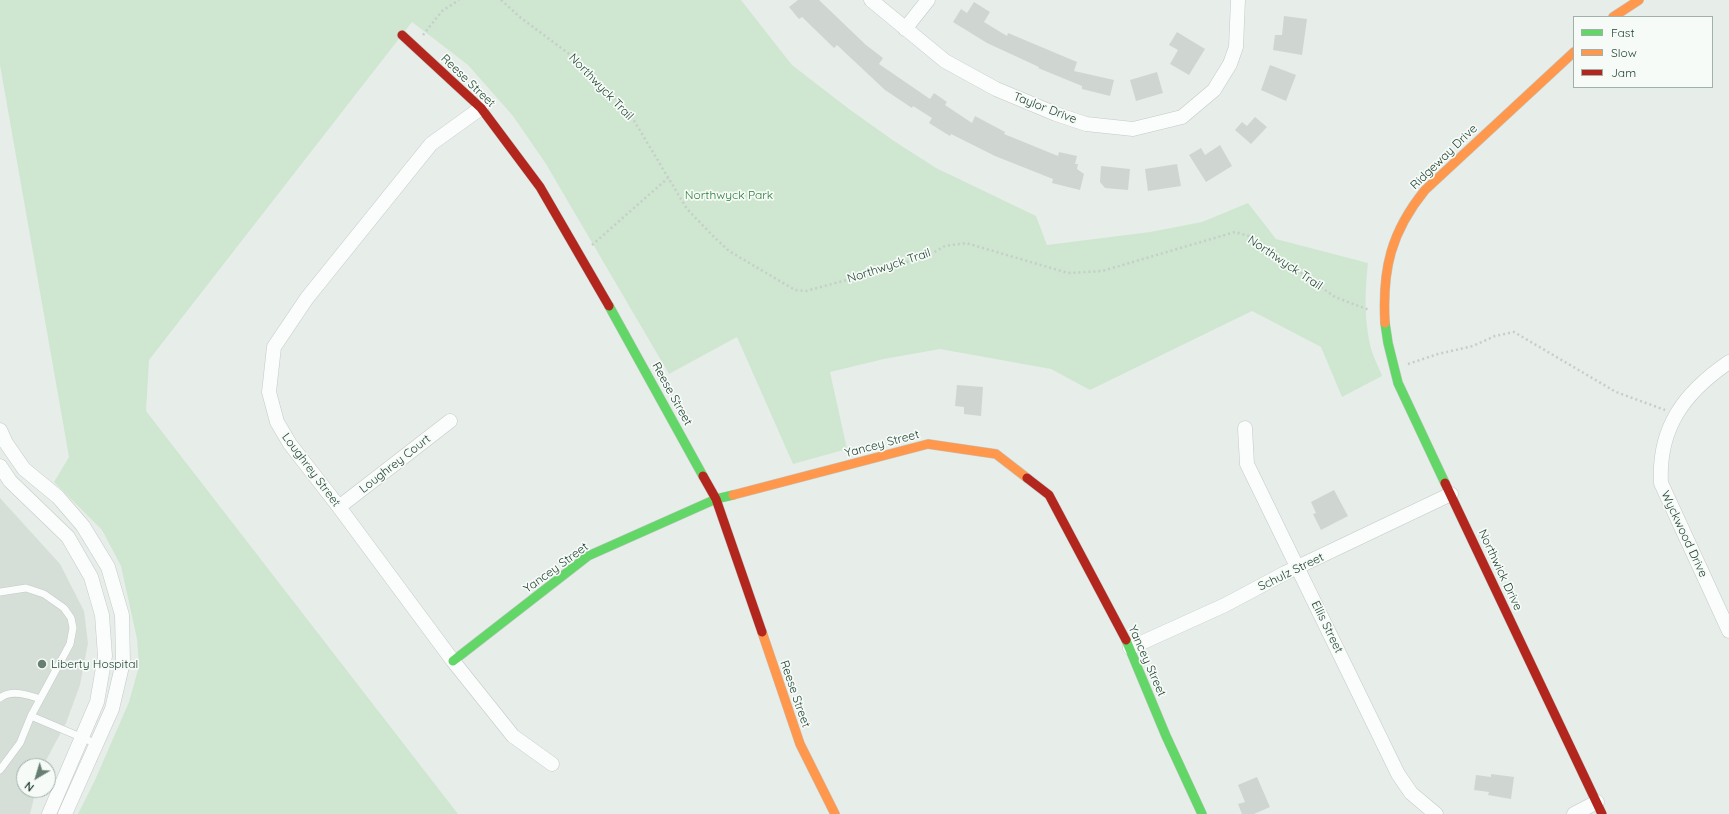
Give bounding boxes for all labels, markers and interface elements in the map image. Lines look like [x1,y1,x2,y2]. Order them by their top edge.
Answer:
legend [1573,16,1713,88]
text: Fast [1611,25,1635,40]
text: Slow [1611,45,1637,60]
street label: Northwyck Trail [566,51,636,123]
street label: Reese Street [438,52,498,110]
text: Jam [1611,65,1636,80]
street label: Taylor Drive [1011,89,1079,127]
street label: Ridgeway Drive [1408,122,1480,192]
park label: Northwyck Park [685,188,773,202]
street label: Northwyck Trail [1245,233,1325,293]
street label: Northwyck Trail [846,246,932,286]
street label: Reese Street [649,360,695,428]
street label: Yancey Street [843,427,921,461]
street label: Loughrey Street [279,430,343,510]
street label: Loughrey Court [357,432,433,496]
street label: Wyckwood Drive [1658,488,1710,580]
street label: Northwick Drive [1475,527,1525,613]
street label: Yancey Street [521,540,591,596]
street label: Schulz Street [1256,550,1326,594]
street label: Ellis Street [1308,598,1346,656]
street label: Yancey Street [1125,623,1169,699]
place label: Liberty Hospital [51,657,138,671]
marker: Liberty Hospital [36,658,48,670]
street label: Reese Street [777,659,813,729]
north arrow [16,758,56,798]
text: N [22,779,37,795]

